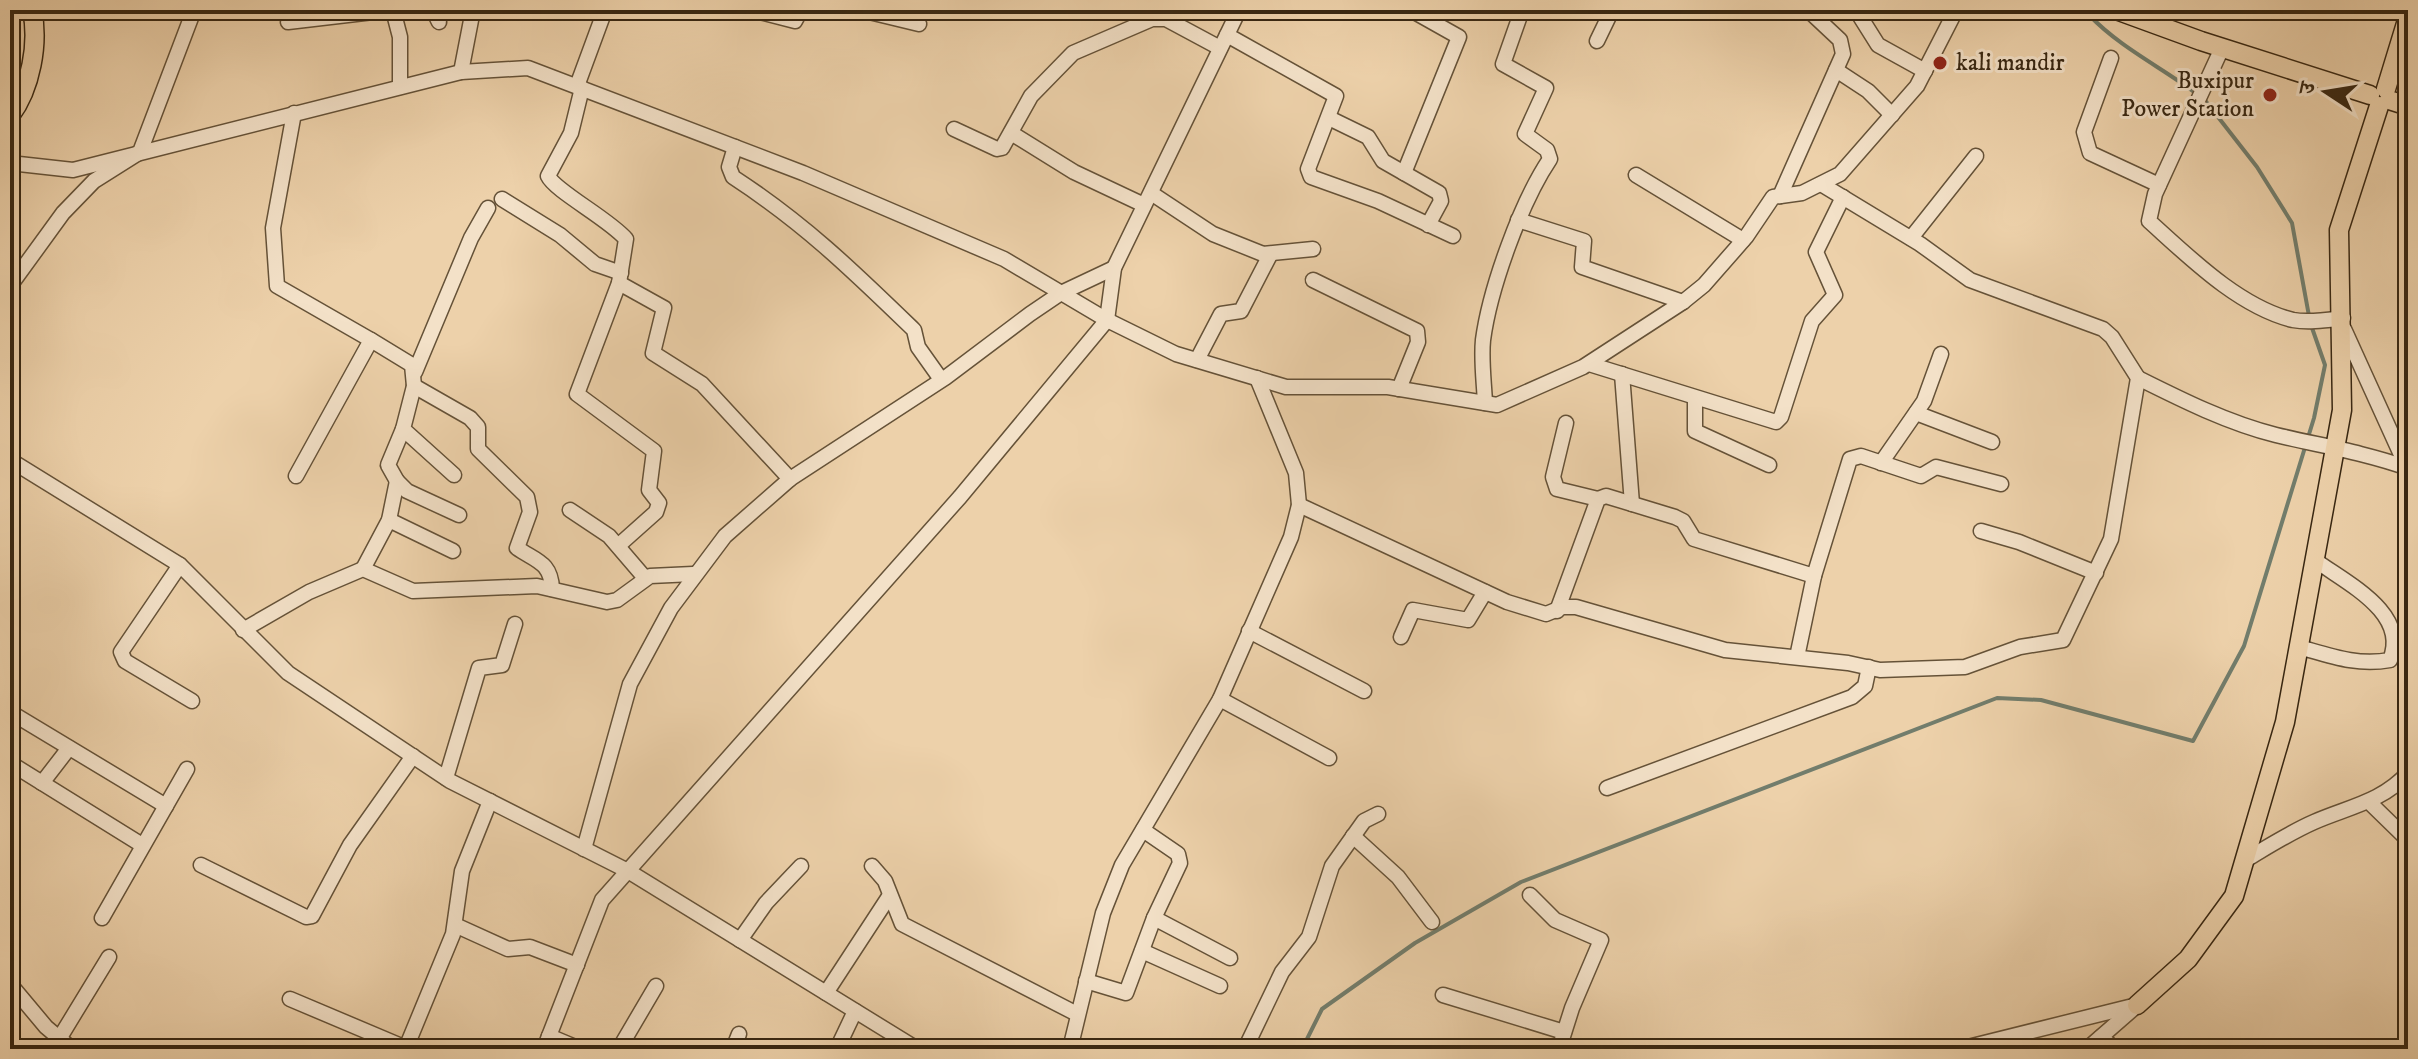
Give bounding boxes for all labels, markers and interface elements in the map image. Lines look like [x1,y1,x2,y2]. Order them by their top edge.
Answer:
place label: kali mandir [1956,48,2064,78]
north arrow [2286,52,2366,132]
marker: kali mandir [1931,54,1949,72]
place label: Buxipur Power Station [2121,66,2254,124]
text: उ [2293,78,2323,98]
marker: Buxipur Power Station [2261,86,2279,104]

